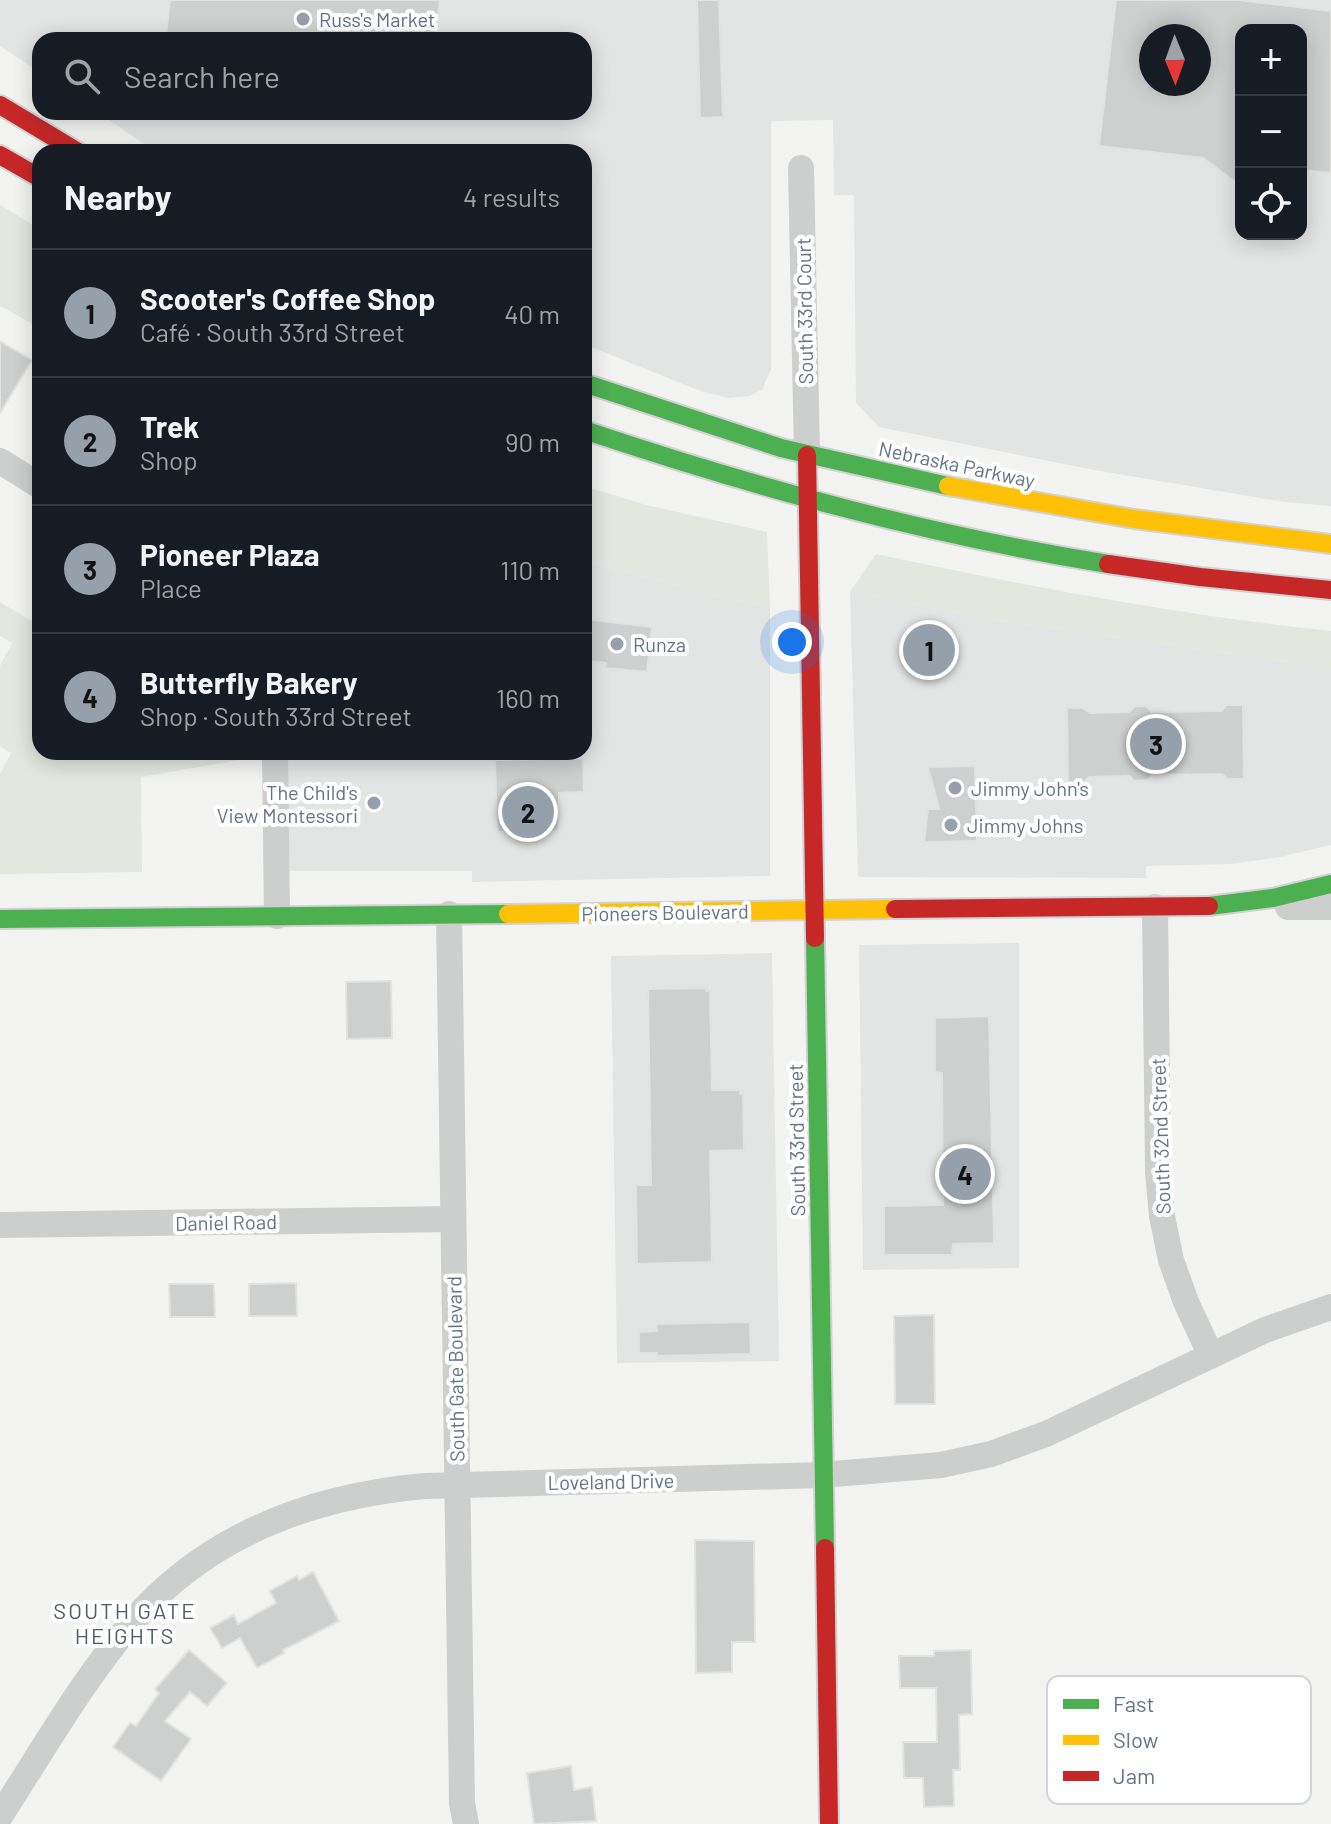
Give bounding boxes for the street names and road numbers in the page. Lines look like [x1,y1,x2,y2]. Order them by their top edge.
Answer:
street label: South 33rd Court [791,237,817,385]
street label: Nebraska Parkway [877,436,1037,492]
street label: Pioneers Boulevard [581,899,749,925]
street label: South 32nd Street [1145,1057,1175,1215]
street label: South 33rd Street [783,1063,809,1217]
street label: Daniel Road [175,1209,277,1235]
street label: South Gate Boulevard [441,1276,469,1462]
street label: Loveland Drive [547,1468,675,1494]

